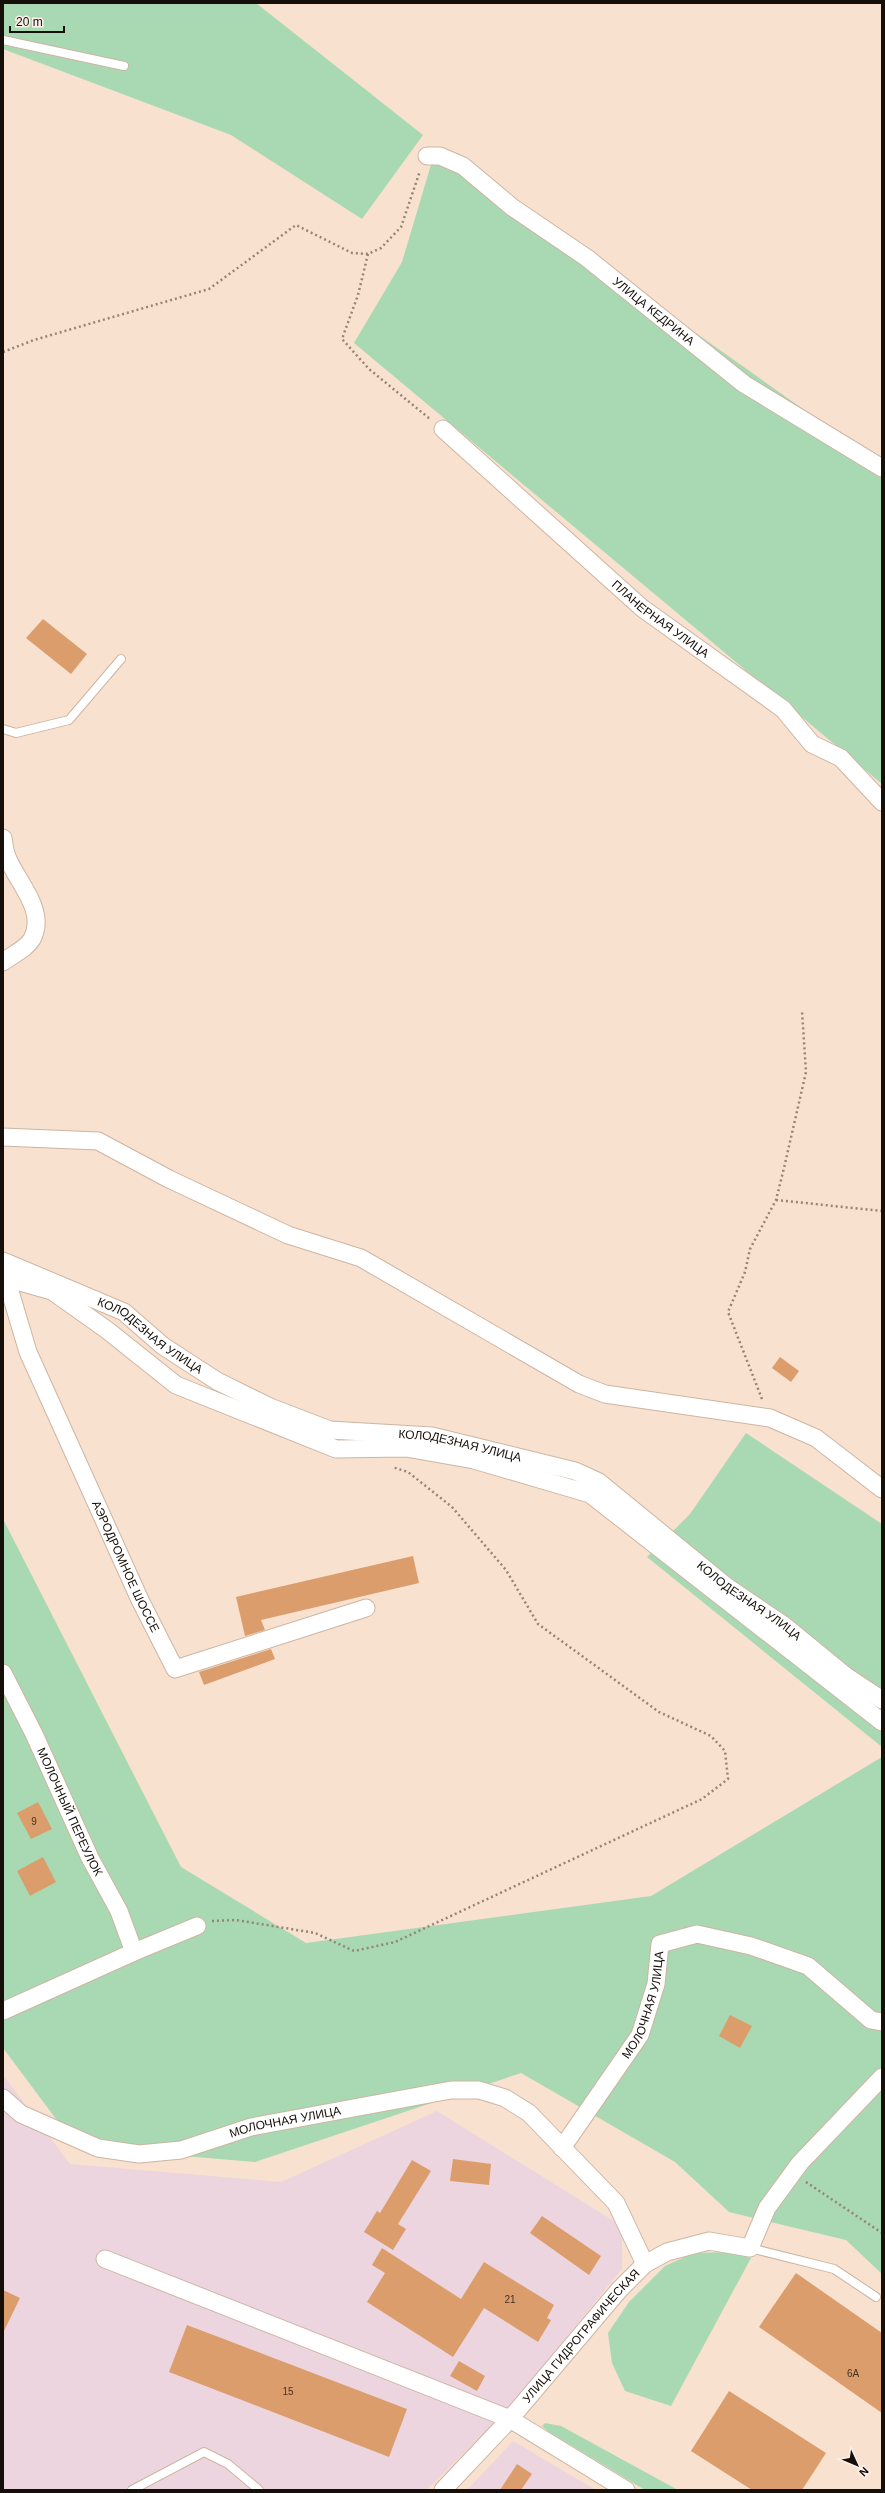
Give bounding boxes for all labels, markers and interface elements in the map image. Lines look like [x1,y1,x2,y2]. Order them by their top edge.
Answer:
scale bar [10,8,64,34]
text: 20 m [16,15,43,29]
street label: УЛИЦА КЕДРИНА [610,275,697,348]
street label: ПЛАНЕРНАЯ УЛИЦА [609,577,712,661]
street label: КОЛОДЕЗНАЯ УЛИЦА [95,1295,205,1377]
street label: КОЛОДЕЗНАЯ УЛИЦА [398,1427,523,1465]
street label: АЭРОДРОМНОЕ ШОССЕ [89,1498,162,1635]
street label: КОЛОДЕЗНАЯ УЛИЦА [694,1558,804,1643]
street label: МОЛОЧНЫЙ ПЕРЕУЛОК [34,1746,105,1878]
house number: 9 [31,1816,37,1827]
street label: МОЛОЧНАЯ УЛИЦА [619,1950,666,2061]
street label: МОЛОЧНАЯ УЛИЦА [228,2104,342,2141]
street label: УЛИЦА ГИДРОГРАФИЧЕСКАЯ [520,2266,643,2406]
house number: 21 [504,2294,516,2305]
house number: 6А [847,2368,859,2379]
house number: 15 [282,2386,294,2397]
north arrow [837,2445,877,2485]
text: N [857,2465,871,2479]

